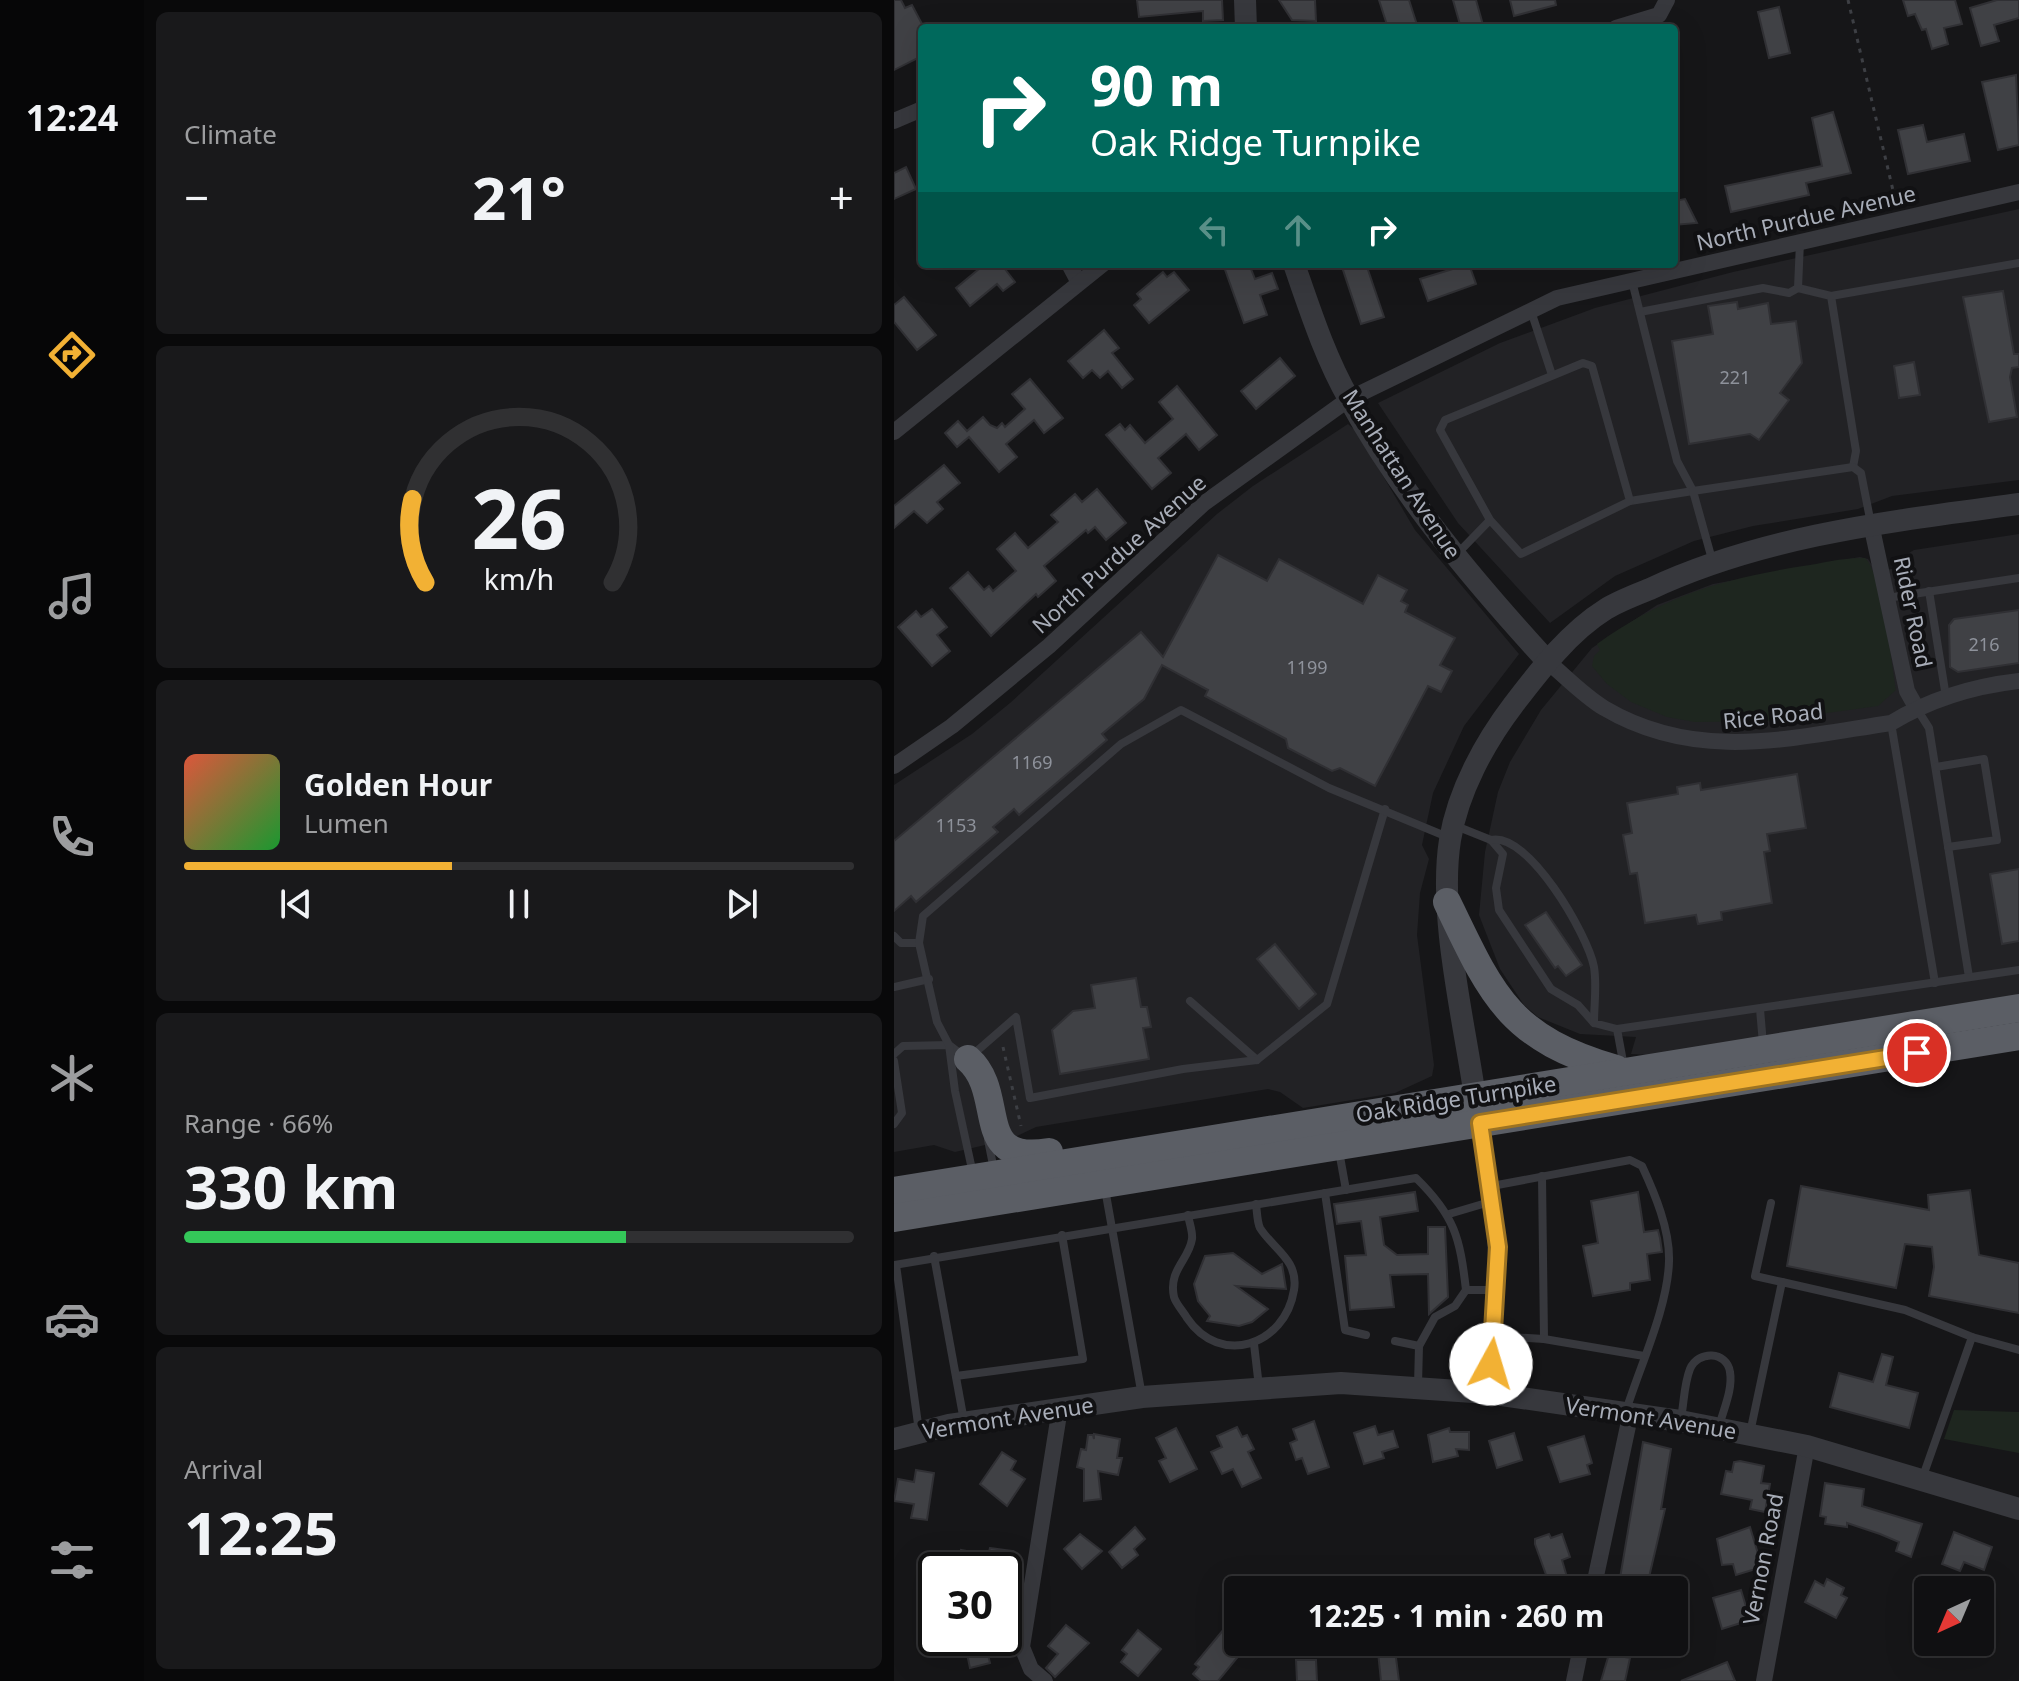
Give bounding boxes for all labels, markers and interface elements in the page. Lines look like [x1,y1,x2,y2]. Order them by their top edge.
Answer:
text: 90 m [1090,46,1223,122]
icon: right [958,56,1062,160]
text: 12:24 [26,93,118,142]
text: Climate [184,116,277,152]
text: Oak Ridge Turnpike [1090,118,1421,167]
text: 21° [472,156,566,238]
text: − [184,167,209,227]
text: + [829,167,854,227]
street label: North Purdue Avenue [1693,177,1918,257]
icon: left [1192,208,1236,252]
icon: ahead [1276,208,1320,252]
icon: right [1360,208,1404,252]
icon: directions [44,327,100,383]
house number: 221 [1720,365,1750,389]
street label: Manhattan Avenue [1337,383,1469,564]
text: 26 [471,459,567,572]
street label: North Purdue Avenue [1025,467,1212,639]
street label: Rider Road [1888,553,1940,670]
text: km/h [484,559,554,598]
icon: music [44,568,100,624]
house number: 216 [1969,632,1999,656]
house number: 1199 [1286,655,1328,679]
street label: Rice Road [1721,695,1825,735]
house number: 1169 [1011,750,1053,774]
text: Golden Hour [304,764,492,805]
text: Lumen [304,805,389,841]
icon: phone [44,809,100,865]
house number: 1153 [935,813,977,837]
icon: previous [274,882,318,926]
icon: pause [497,882,541,926]
icon: next [720,882,764,926]
pin [1883,1019,1951,1087]
icon: arrive [1895,1031,1939,1075]
icon: climate [44,1050,100,1106]
street label: Oak Ridge Turnpike [1354,1067,1558,1129]
text: Range · 66% [184,1105,333,1141]
text: 330 km [184,1145,398,1227]
icon: car [44,1291,100,1347]
position arrow [1449,1322,1533,1406]
street label: Vermont Avenue [920,1389,1095,1445]
street label: Vermont Avenue [1564,1389,1739,1445]
text: Arrival [184,1451,263,1487]
text: 12:25 [184,1491,338,1573]
street label: Vernon Road [1735,1491,1789,1627]
icon: filters [44,1532,100,1588]
speed limit sign: 30 [918,1552,1022,1656]
north arrow [1914,1576,1994,1656]
map controls [1914,1576,1994,1656]
text: 12:25 · 1 min · 260 m [1308,1595,1604,1636]

